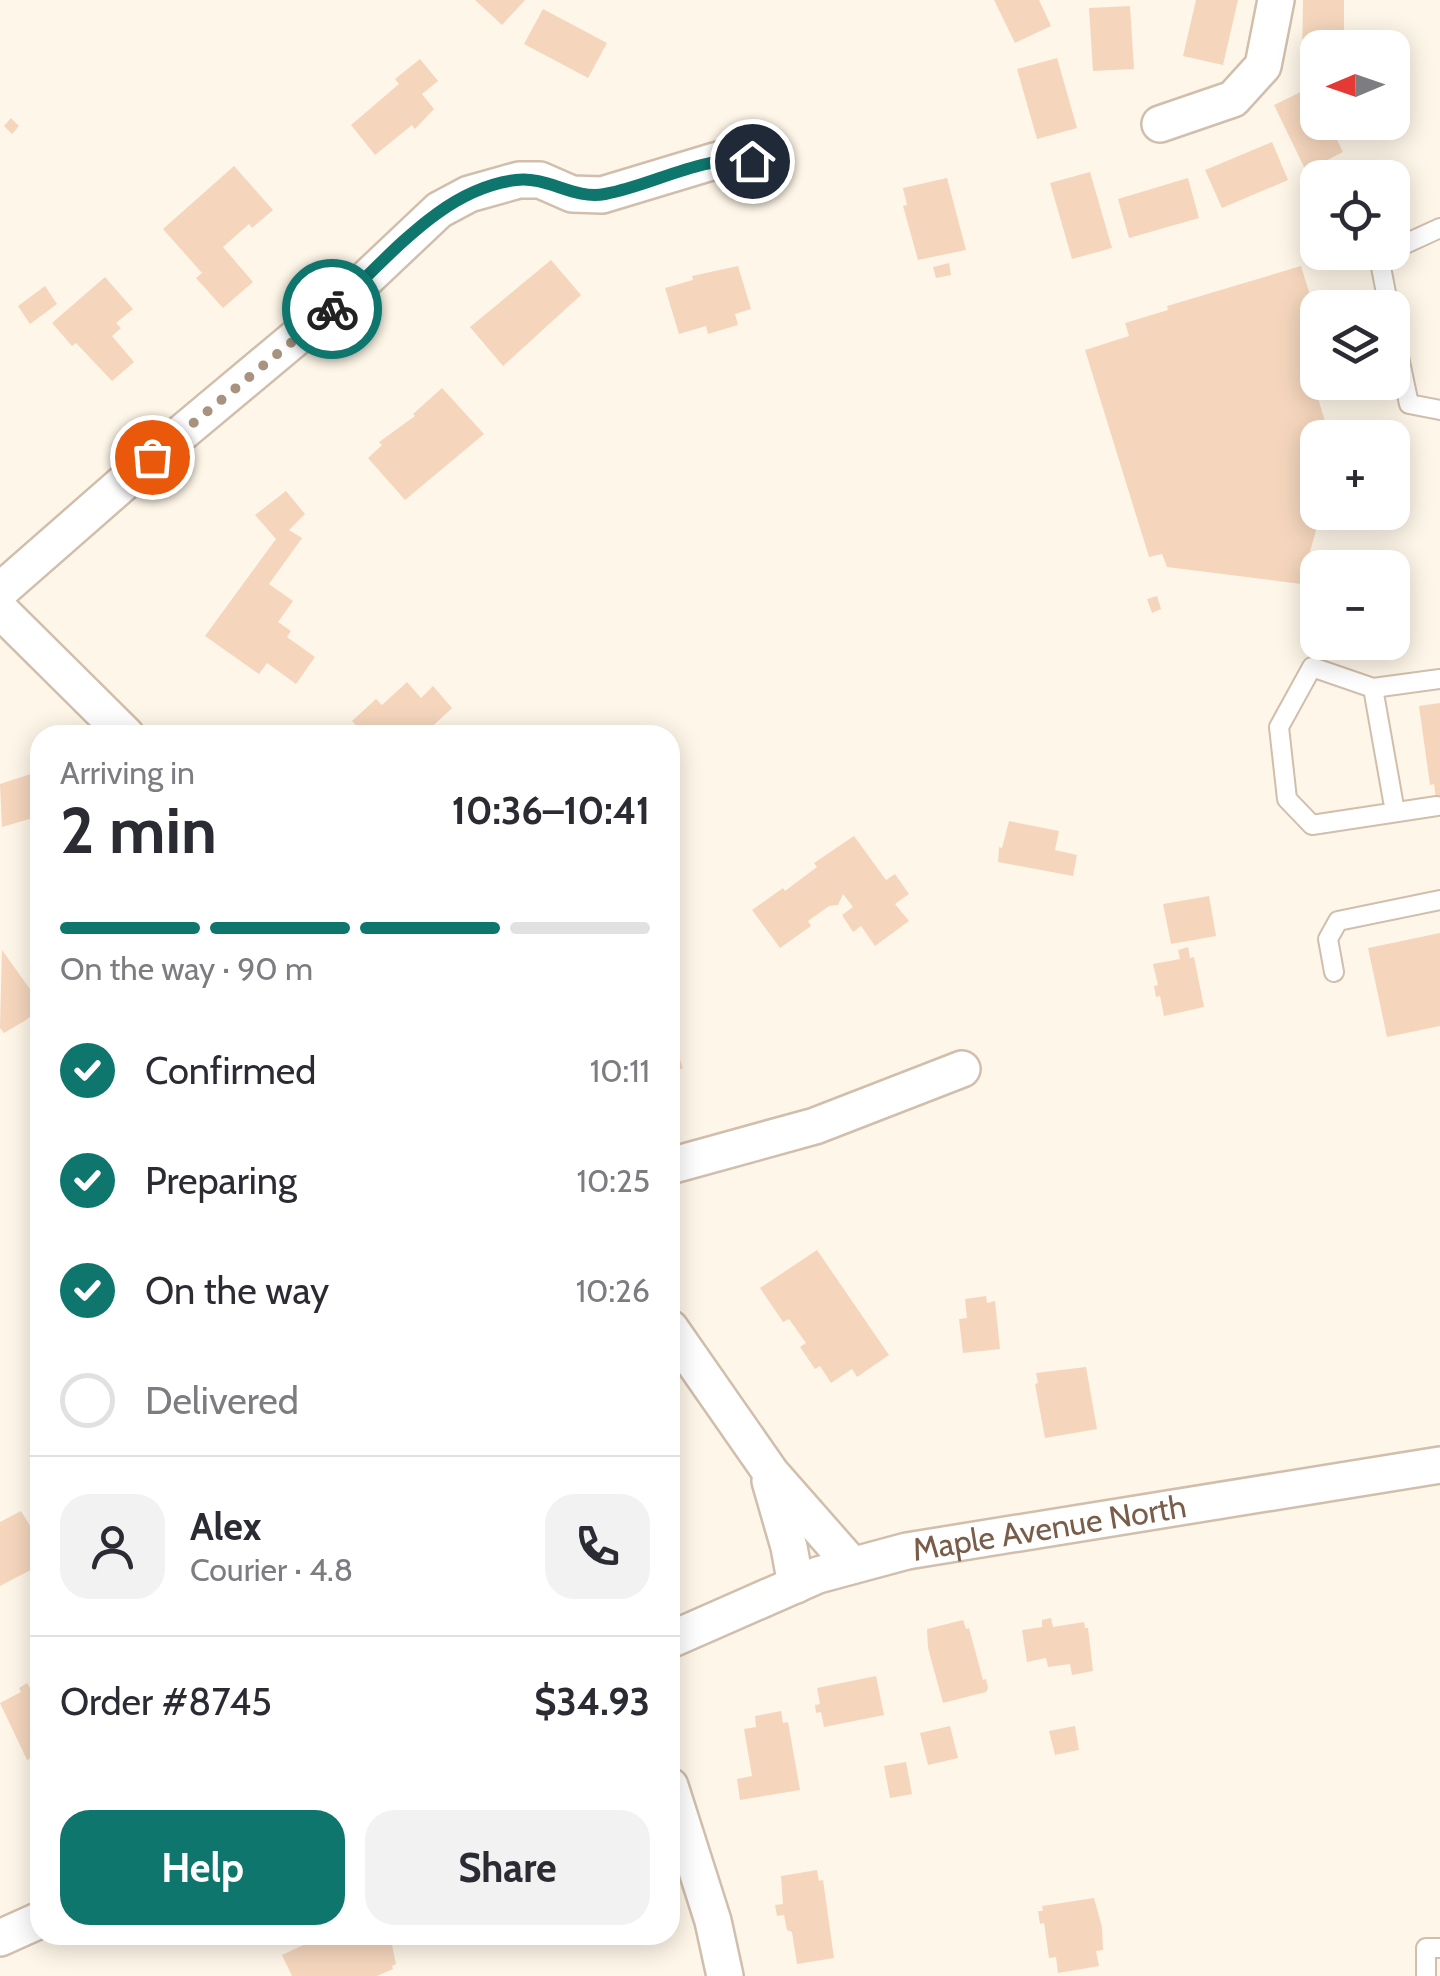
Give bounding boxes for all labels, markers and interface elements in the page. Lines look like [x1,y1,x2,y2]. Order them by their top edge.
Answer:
north arrow [1300,30,1410,140]
map controls [1300,30,1410,660]
pin [710,119,795,204]
icon: home [725,134,780,189]
button: locate [1300,160,1410,270]
courier [282,259,382,359]
icon: bike [305,282,360,337]
button: layers [1300,290,1410,400]
pin [110,415,195,500]
button: + [1300,420,1410,530]
icon: bag [125,430,180,485]
button: − [1300,550,1410,660]
text: Arriving in [60,753,195,792]
text: 10:36–10:41 [452,787,650,834]
text: 2 min [60,790,217,869]
text: On the way · 90 m [60,949,313,988]
icon: check [60,1043,115,1098]
text: Confirmed [145,1047,316,1094]
text: 10:11 [590,1051,650,1090]
icon: check [60,1153,115,1208]
text: Preparing [145,1157,297,1204]
text: 10:25 [576,1161,650,1200]
icon: check [60,1263,115,1318]
text: On the way [145,1267,329,1314]
text: 10:26 [576,1271,650,1310]
text: Delivered [145,1377,299,1424]
street label: Maple Avenue North [910,1486,1189,1569]
button: person [60,1494,165,1599]
button: phone [545,1494,650,1599]
text: Alex [190,1503,261,1550]
text: Courier · 4.8 [190,1550,353,1589]
text: Order #8745 [60,1678,272,1725]
text: $34.93 [534,1678,650,1725]
button: Help [60,1810,345,1925]
button: Share [365,1810,650,1925]

